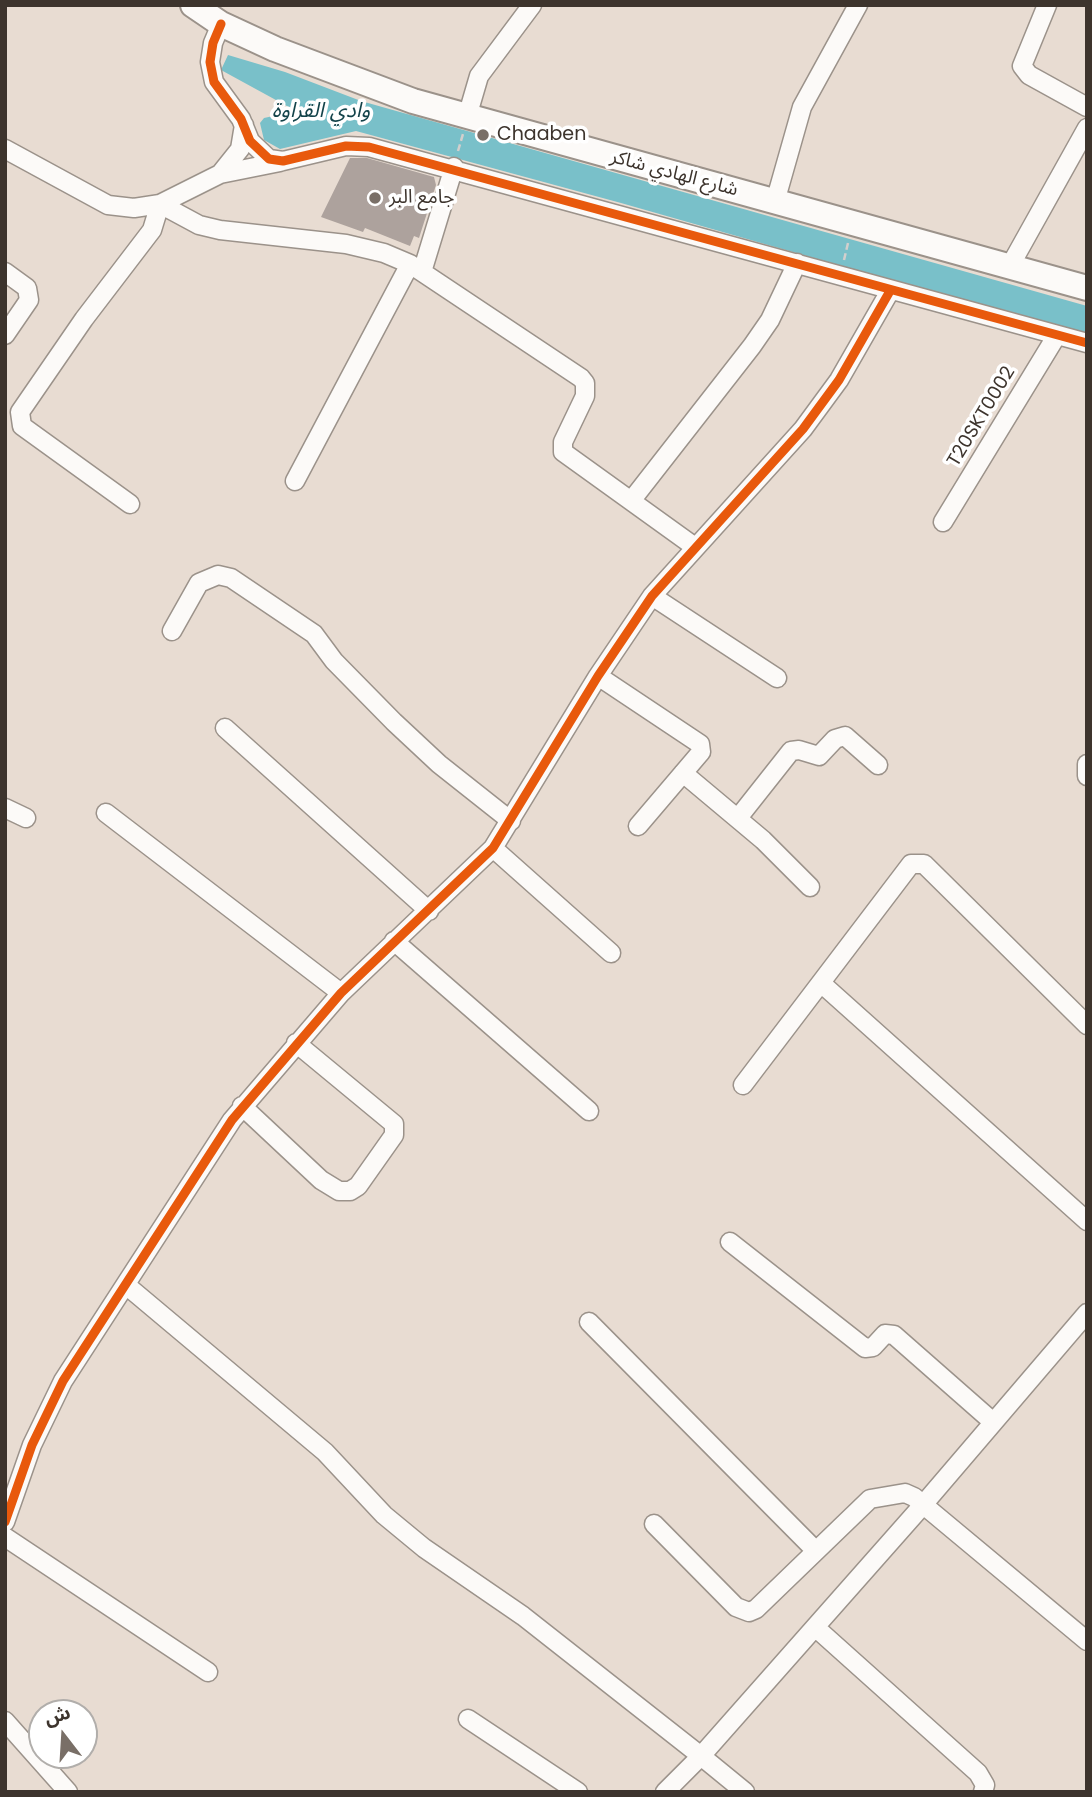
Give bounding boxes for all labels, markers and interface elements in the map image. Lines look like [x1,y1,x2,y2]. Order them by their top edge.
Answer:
water label: وادي القراوة [272,99,370,125]
place label: Chaaben [497,124,586,146]
marker: Chaaben [475,127,491,143]
street label: شارع الهادي شاكر [608,146,740,202]
place label: جامع البر [389,187,454,209]
marker: جامع البر [367,190,383,206]
street label: T20SKT0002 [943,363,1021,471]
north arrow [28,1699,98,1769]
text: ش [41,1699,74,1732]

